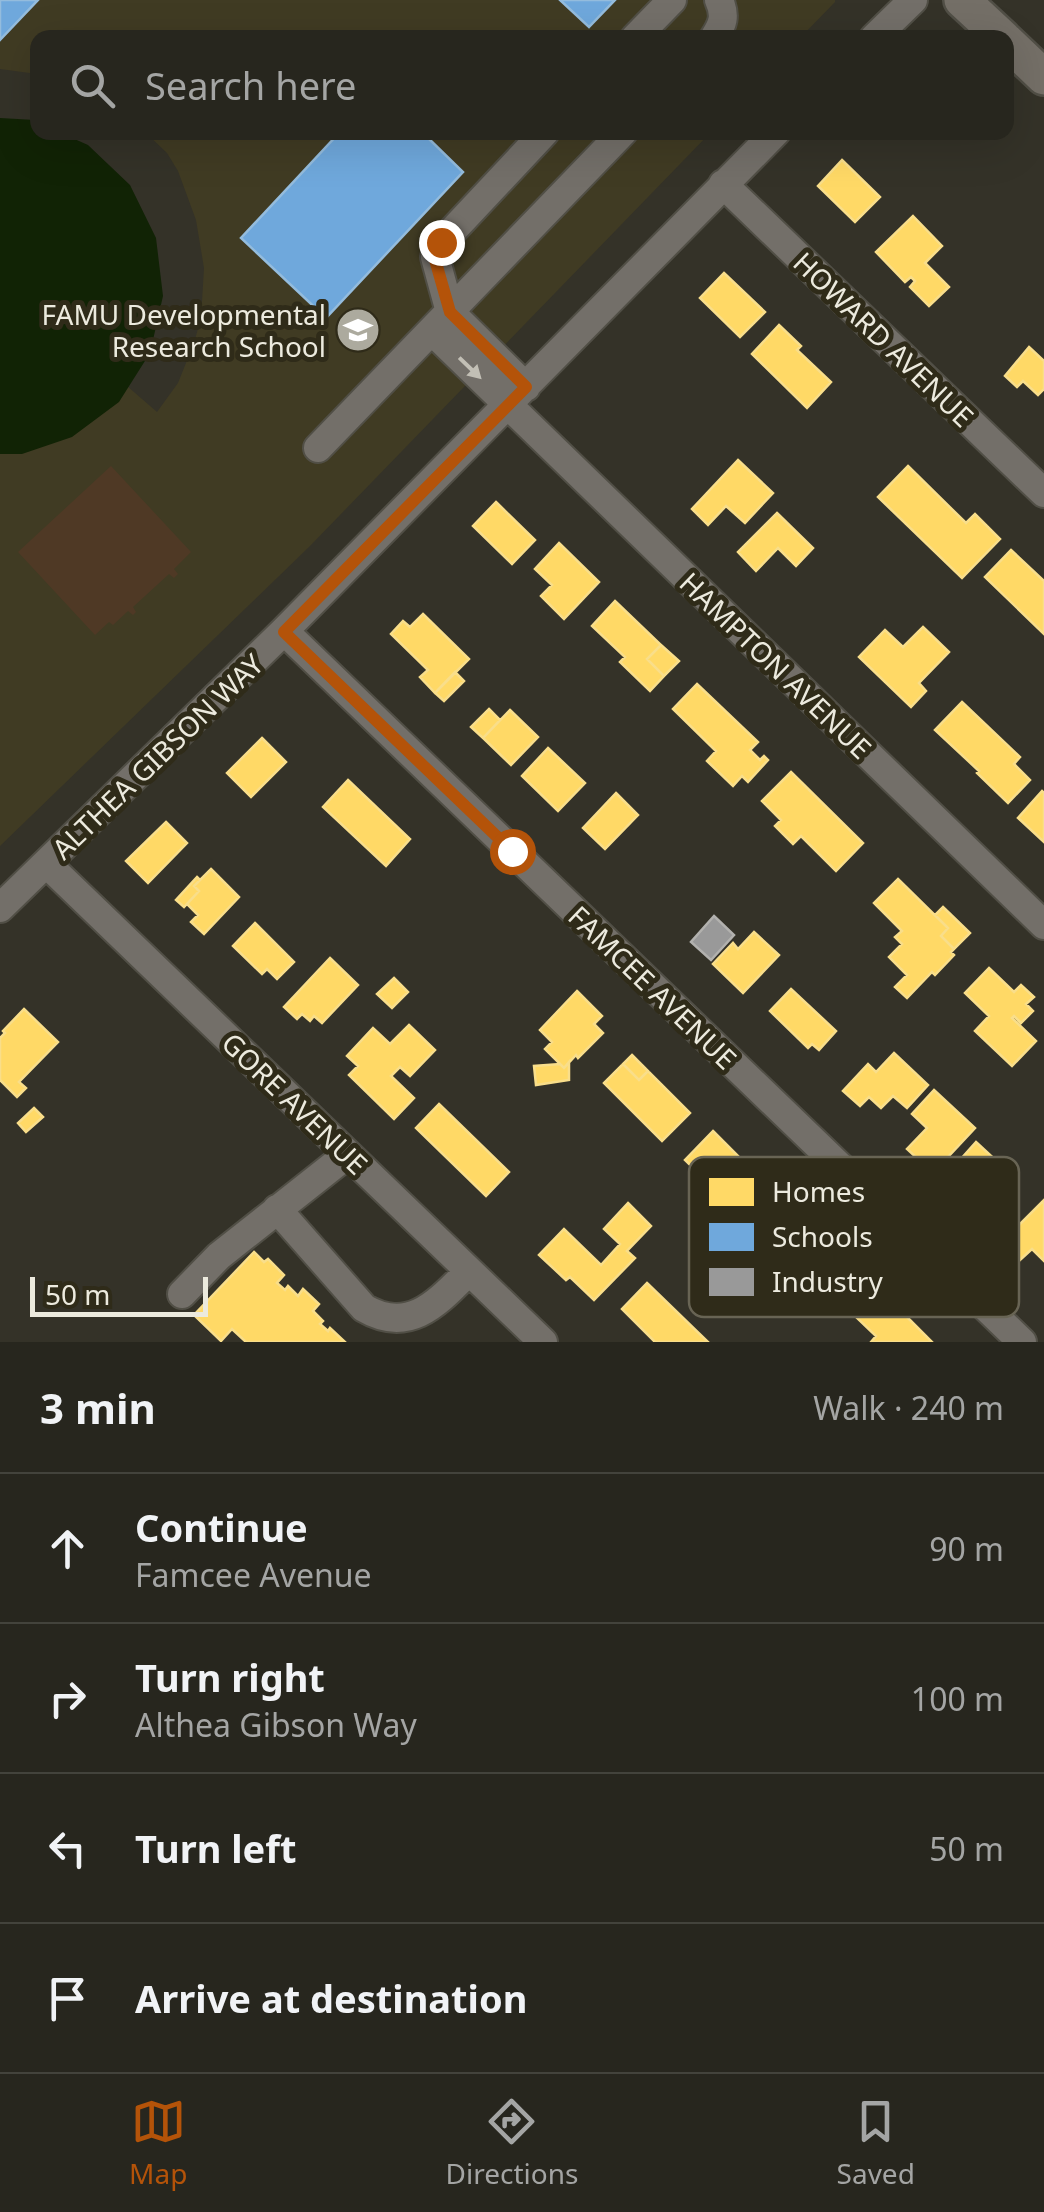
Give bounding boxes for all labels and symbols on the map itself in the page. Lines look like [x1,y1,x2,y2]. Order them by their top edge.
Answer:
route end [419,220,465,266]
street label: HOWARD AVENUE [786,243,982,435]
place label: FAMU Developmental Research School [42,295,326,365]
school or university icon: FAMU Developmental Research School [335,307,381,353]
one-way arrow [457,356,481,379]
street label: HAMPTON AVENUE [672,564,880,766]
street label: ALTHEA GIBSON WAY [43,645,271,867]
route start [490,829,536,875]
street label: FAMCEE AVENUE [561,897,745,1077]
street label: GORE AVENUE [214,1024,376,1182]
legend [689,1157,1019,1317]
text: Homes [772,1172,865,1210]
text: Schools [772,1217,873,1255]
text: Industry [772,1262,883,1300]
scale bar [30,1272,208,1316]

